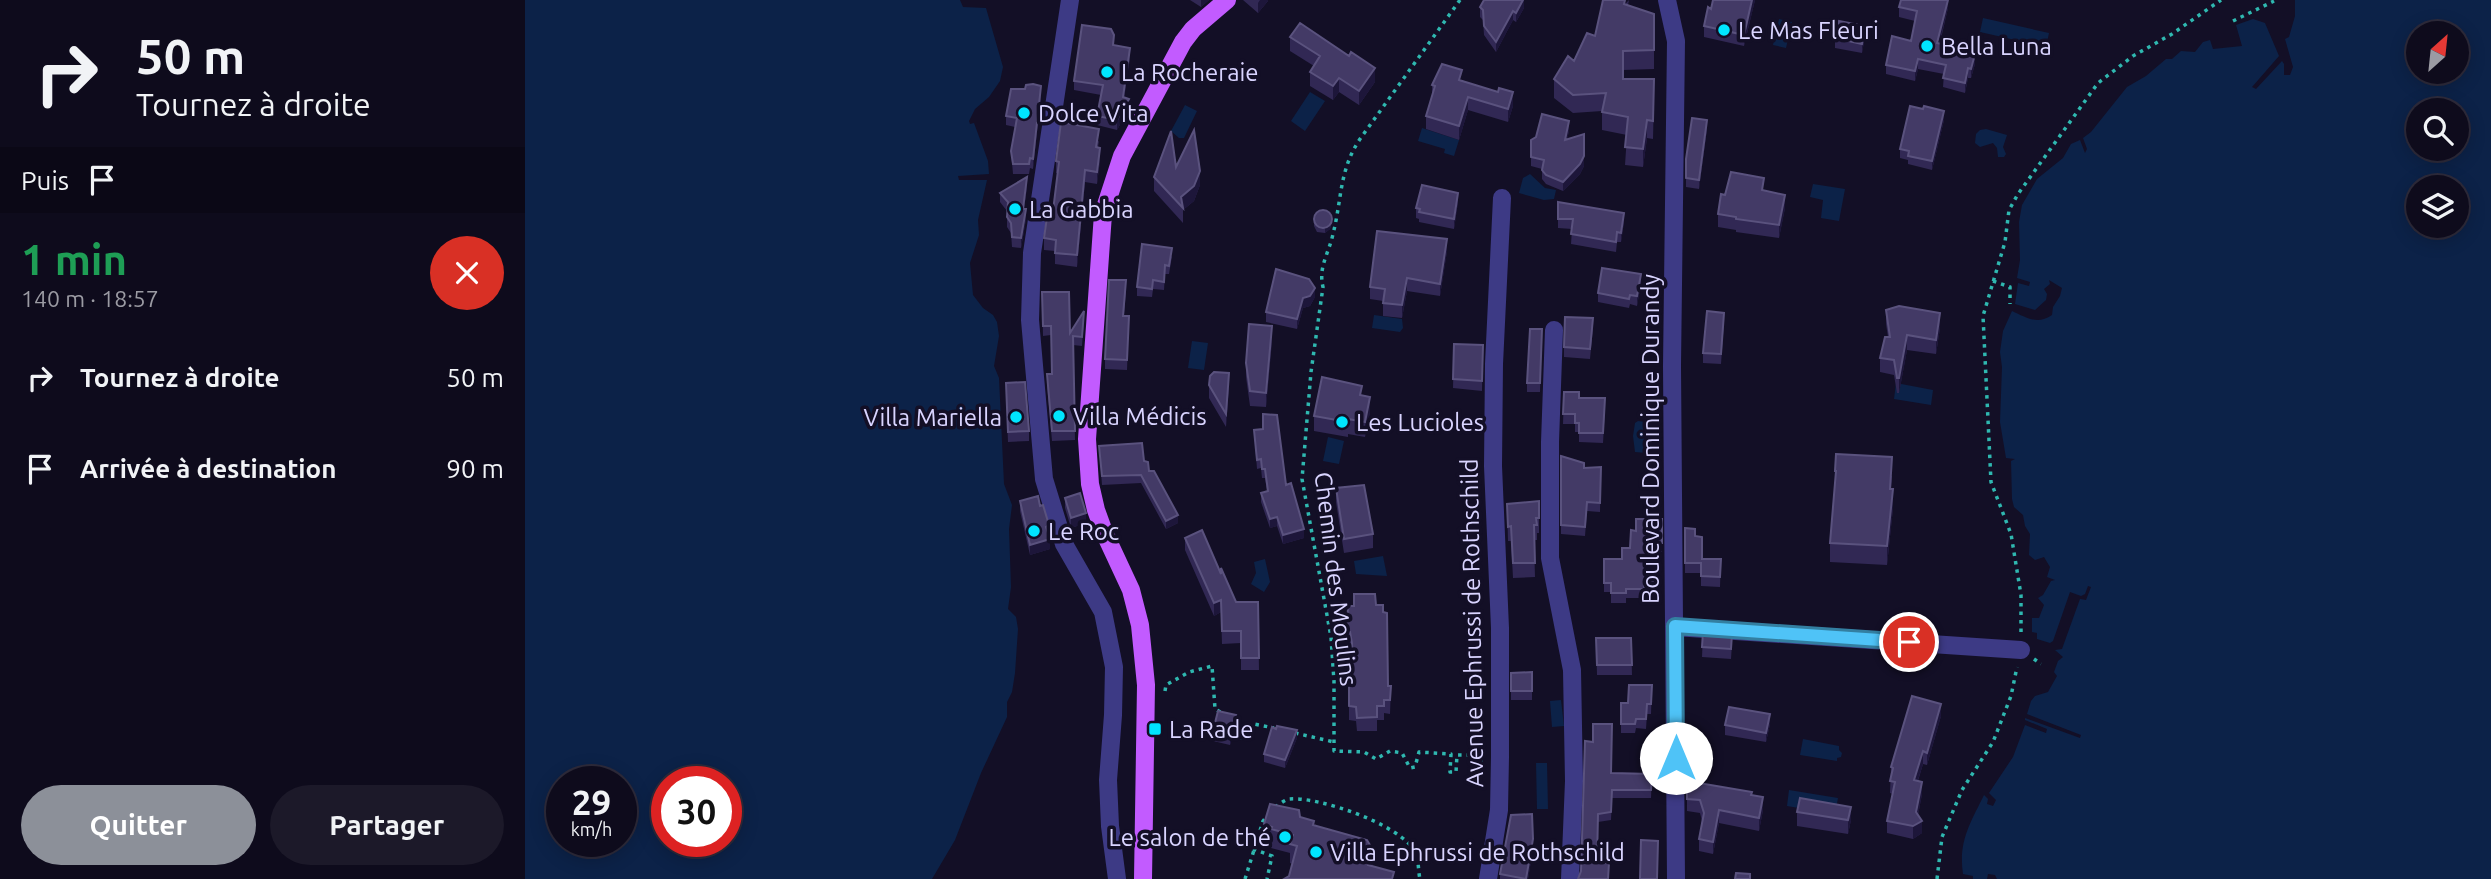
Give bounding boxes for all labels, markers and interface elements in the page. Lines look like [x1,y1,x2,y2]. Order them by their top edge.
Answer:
place label: Le Mas Fleuri [1738,17,1879,44]
north arrow [2406,21,2469,84]
map controls [2406,21,2469,238]
marker: Le Mas Fleuri [1716,22,1732,38]
icon: right [21,28,112,119]
text: 50 m [136,28,245,83]
place label: Bella Luna [1941,33,2052,60]
marker: Bella Luna [1919,38,1935,54]
place label: La Rocheraie [1121,59,1259,86]
marker: La Rocheraie [1099,64,1115,80]
text: Tournez à droite [136,86,371,122]
button: search [2406,98,2469,161]
place label: Dolce Vita [1038,100,1149,127]
marker: Dolce Vita [1016,105,1032,121]
icon: arrive [83,161,121,199]
text: Puis [21,166,69,195]
button: layers [2406,175,2469,238]
place label: La Gabbia [1029,196,1134,223]
marker: La Gabbia [1007,201,1023,217]
text: 1 min [21,236,127,283]
button: close [430,236,504,310]
street label: Boulevard Dominique Durandy [1637,274,1664,604]
text: 140 m · 18:57 [21,286,159,311]
icon: right [21,359,59,397]
text: Tournez à droite [80,363,279,392]
text: 50 m [446,363,504,392]
place label: Villa Médicis [1073,403,1207,430]
place label: Villa Mariella [863,404,1002,431]
marker: Villa Médicis [1051,408,1067,424]
marker: Villa Mariella [1008,409,1024,425]
place label: Les Lucioles [1356,409,1484,436]
marker: Les Lucioles [1334,414,1350,430]
icon: arrive [21,450,59,488]
text: Arrivée à destination [80,454,336,483]
text: 90 m [446,454,504,483]
street label: Avenue Ephrussi de Rothschild [1456,458,1488,788]
street label: Chemin des Moulins [1309,470,1363,688]
place label: Le Roc [1048,518,1119,545]
marker: Le Roc [1026,523,1042,539]
pin [1879,612,1939,672]
icon: arrive [1890,623,1928,661]
place label: La Rade [1169,716,1254,743]
marker: La Rade [1147,721,1163,737]
position arrow [1639,721,1713,795]
speed limit sign: 30 [651,766,742,857]
text: 29 [572,782,611,822]
button: Quitter [21,785,256,865]
button: Partager [270,785,504,865]
text: km/h [571,819,612,839]
place label: Le salon de thé [1109,824,1271,851]
marker: Le salon de thé [1277,829,1293,845]
place label: Villa Ephrussi de Rothschild [1330,839,1625,866]
marker: Villa Ephrussi de Rothschild [1308,844,1324,860]

